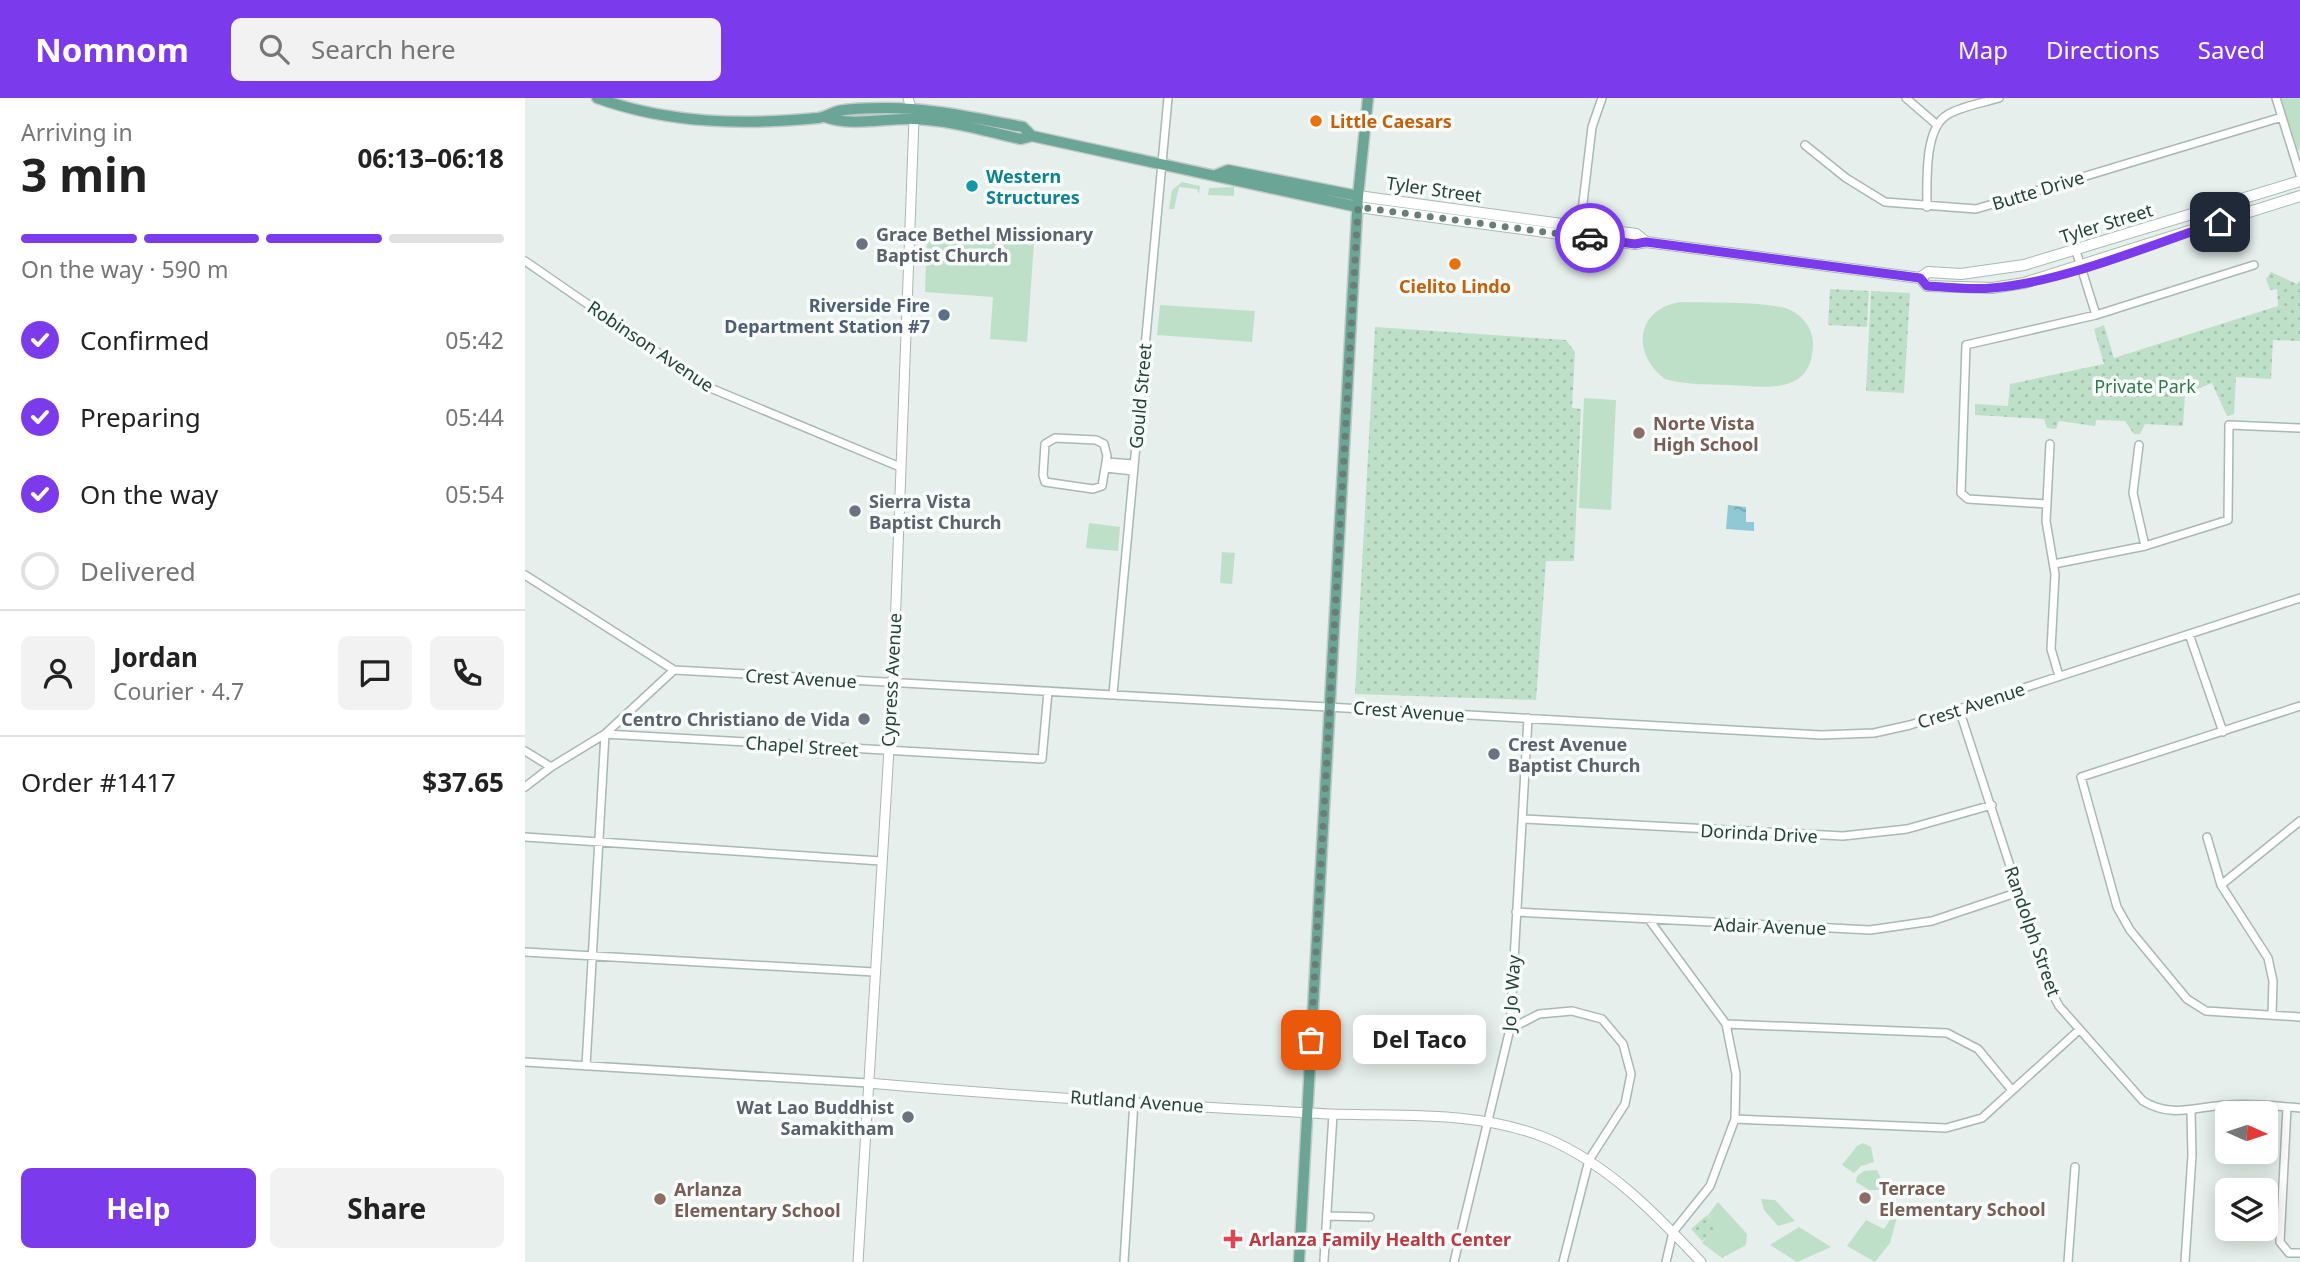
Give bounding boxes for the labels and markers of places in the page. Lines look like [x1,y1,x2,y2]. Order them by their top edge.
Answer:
place label: Little Caesars [1330,109,1452,133]
marker: Little Caesars [1308,113,1324,129]
place label: Western Structures [986,164,1080,209]
marker: Western Structures [964,178,980,194]
pin [2190,192,2250,252]
place label: Grace Bethel Missionary Baptist Church [876,222,1094,267]
marker: Grace Bethel Missionary Baptist Church [854,236,870,252]
marker: Cielito Lindo [1447,256,1463,272]
place label: Cielito Lindo [1399,274,1511,298]
place label: Riverside Fire Department Station #7 [724,293,930,338]
marker: Riverside Fire Department Station #7 [936,307,952,323]
place label: Norte Vista High School [1653,411,1759,456]
marker: Norte Vista High School [1631,425,1647,441]
place label: Sierra Vista Baptist Church [869,489,1001,534]
marker: Sierra Vista Baptist Church [847,503,863,519]
place label: Centro Christiano de Vida [621,707,850,731]
marker: Centro Christiano de Vida [856,711,872,727]
place label: Crest Avenue Baptist Church [1508,732,1640,777]
marker: Crest Avenue Baptist Church [1486,746,1502,762]
pin [1281,1010,1341,1070]
callout: Del Taco [1353,1016,1486,1065]
place label: Wat Lao Buddhist Samakitham [737,1095,894,1140]
marker: Wat Lao Buddhist Samakitham [900,1109,916,1125]
place label: Terrace Elementary School [1879,1176,2046,1221]
place label: Arlanza Elementary School [674,1177,841,1222]
marker: Terrace Elementary School [1857,1190,1873,1206]
marker: Arlanza Elementary School [652,1191,668,1207]
place label: Arlanza Family Health Center [1249,1227,1511,1251]
marker: Arlanza Family Health Center [1223,1229,1243,1249]

